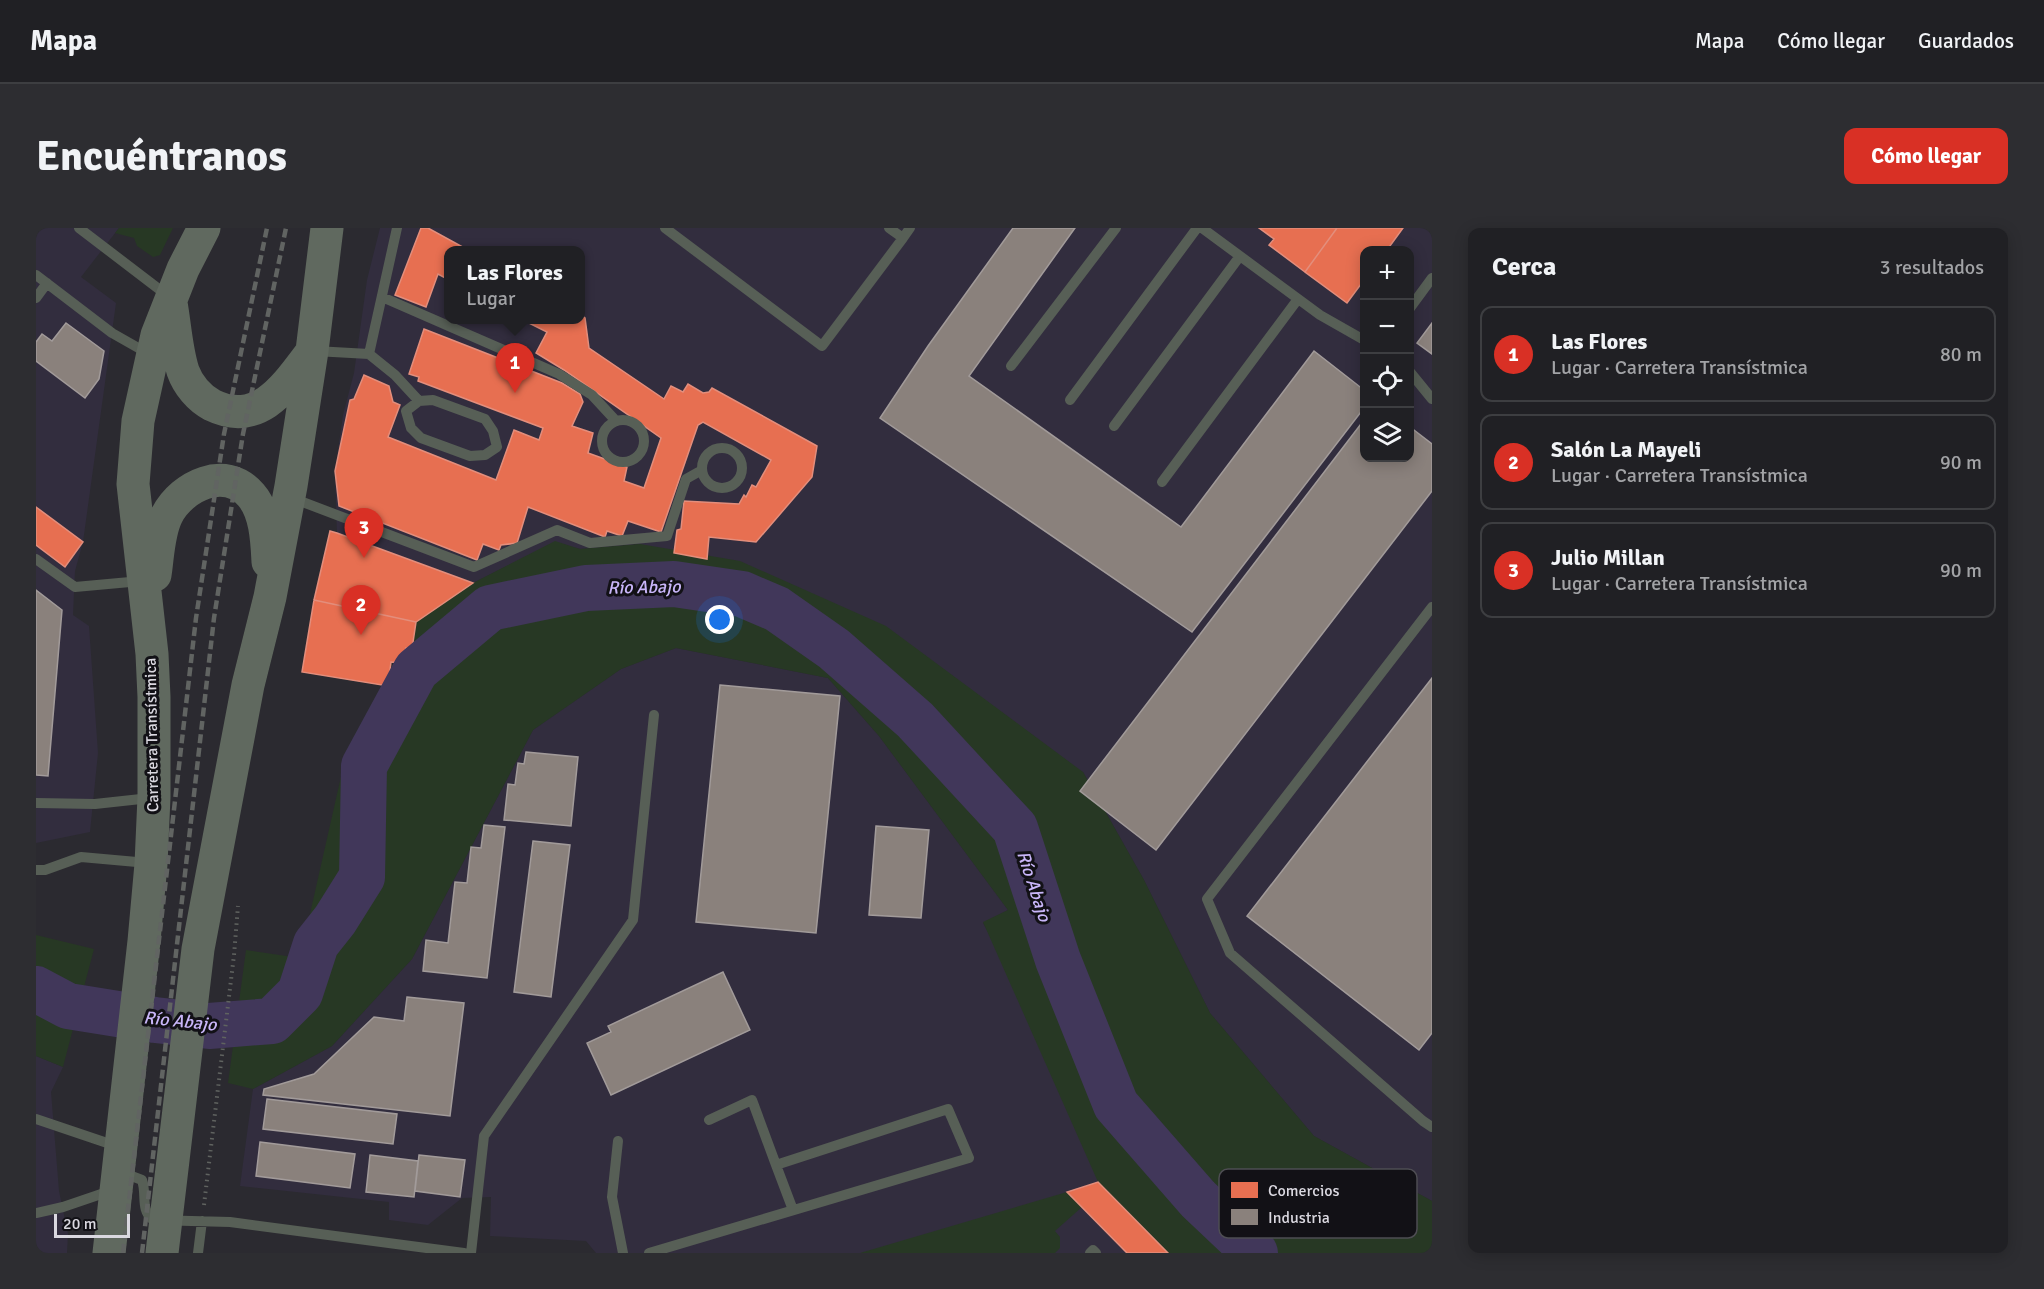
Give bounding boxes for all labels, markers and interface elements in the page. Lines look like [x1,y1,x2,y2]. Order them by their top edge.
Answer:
text: Mapa [30,24,97,58]
text: Mapa [1695,28,1744,54]
text: Cómo llegar [1777,28,1885,54]
text: Guardados [1918,28,2014,54]
button: Cómo llegar [1844,128,2008,184]
text: Encuéntranos [36,131,287,182]
popup [444,246,585,324]
map controls [1360,246,1414,462]
button: + [1360,246,1414,300]
text: Cerca [1492,251,1556,283]
text: 3 resultados [1880,255,1984,280]
text: Las Flores [466,259,563,286]
text: Lugar [466,286,515,311]
button: − [1360,300,1414,354]
text: Las Flores [1551,328,1647,355]
text: 1 [1508,342,1519,367]
text: 80 m [1940,342,1982,367]
pin: 1 [496,344,534,393]
button: locate [1360,354,1414,408]
text: Lugar · Carretera Transístmica [1551,355,1808,380]
button: layers [1360,408,1414,462]
text: Salón La Mayeli [1551,436,1701,463]
text: 2 [1508,450,1519,475]
text: 90 m [1940,450,1982,475]
text: Lugar · Carretera Transístmica [1551,463,1808,488]
pin: 3 [344,508,384,558]
text: Julio Millan [1551,544,1665,571]
text: 3 [1508,558,1519,583]
text: 90 m [1940,558,1982,583]
text: Lugar · Carretera Transístmica [1551,571,1808,596]
water label: Río Abajo [607,575,682,599]
pin: 2 [342,586,380,635]
your location [705,605,734,634]
street label: Carretera Transístmica [141,658,163,812]
water label: Río Abajo [1012,848,1056,926]
water label: Río Abajo [143,1006,219,1036]
legend [1219,1169,1417,1238]
text: Comercios [1268,1181,1340,1201]
text: Industria [1268,1208,1330,1228]
scale bar [54,1211,130,1238]
text: 20 m [63,1214,97,1234]

